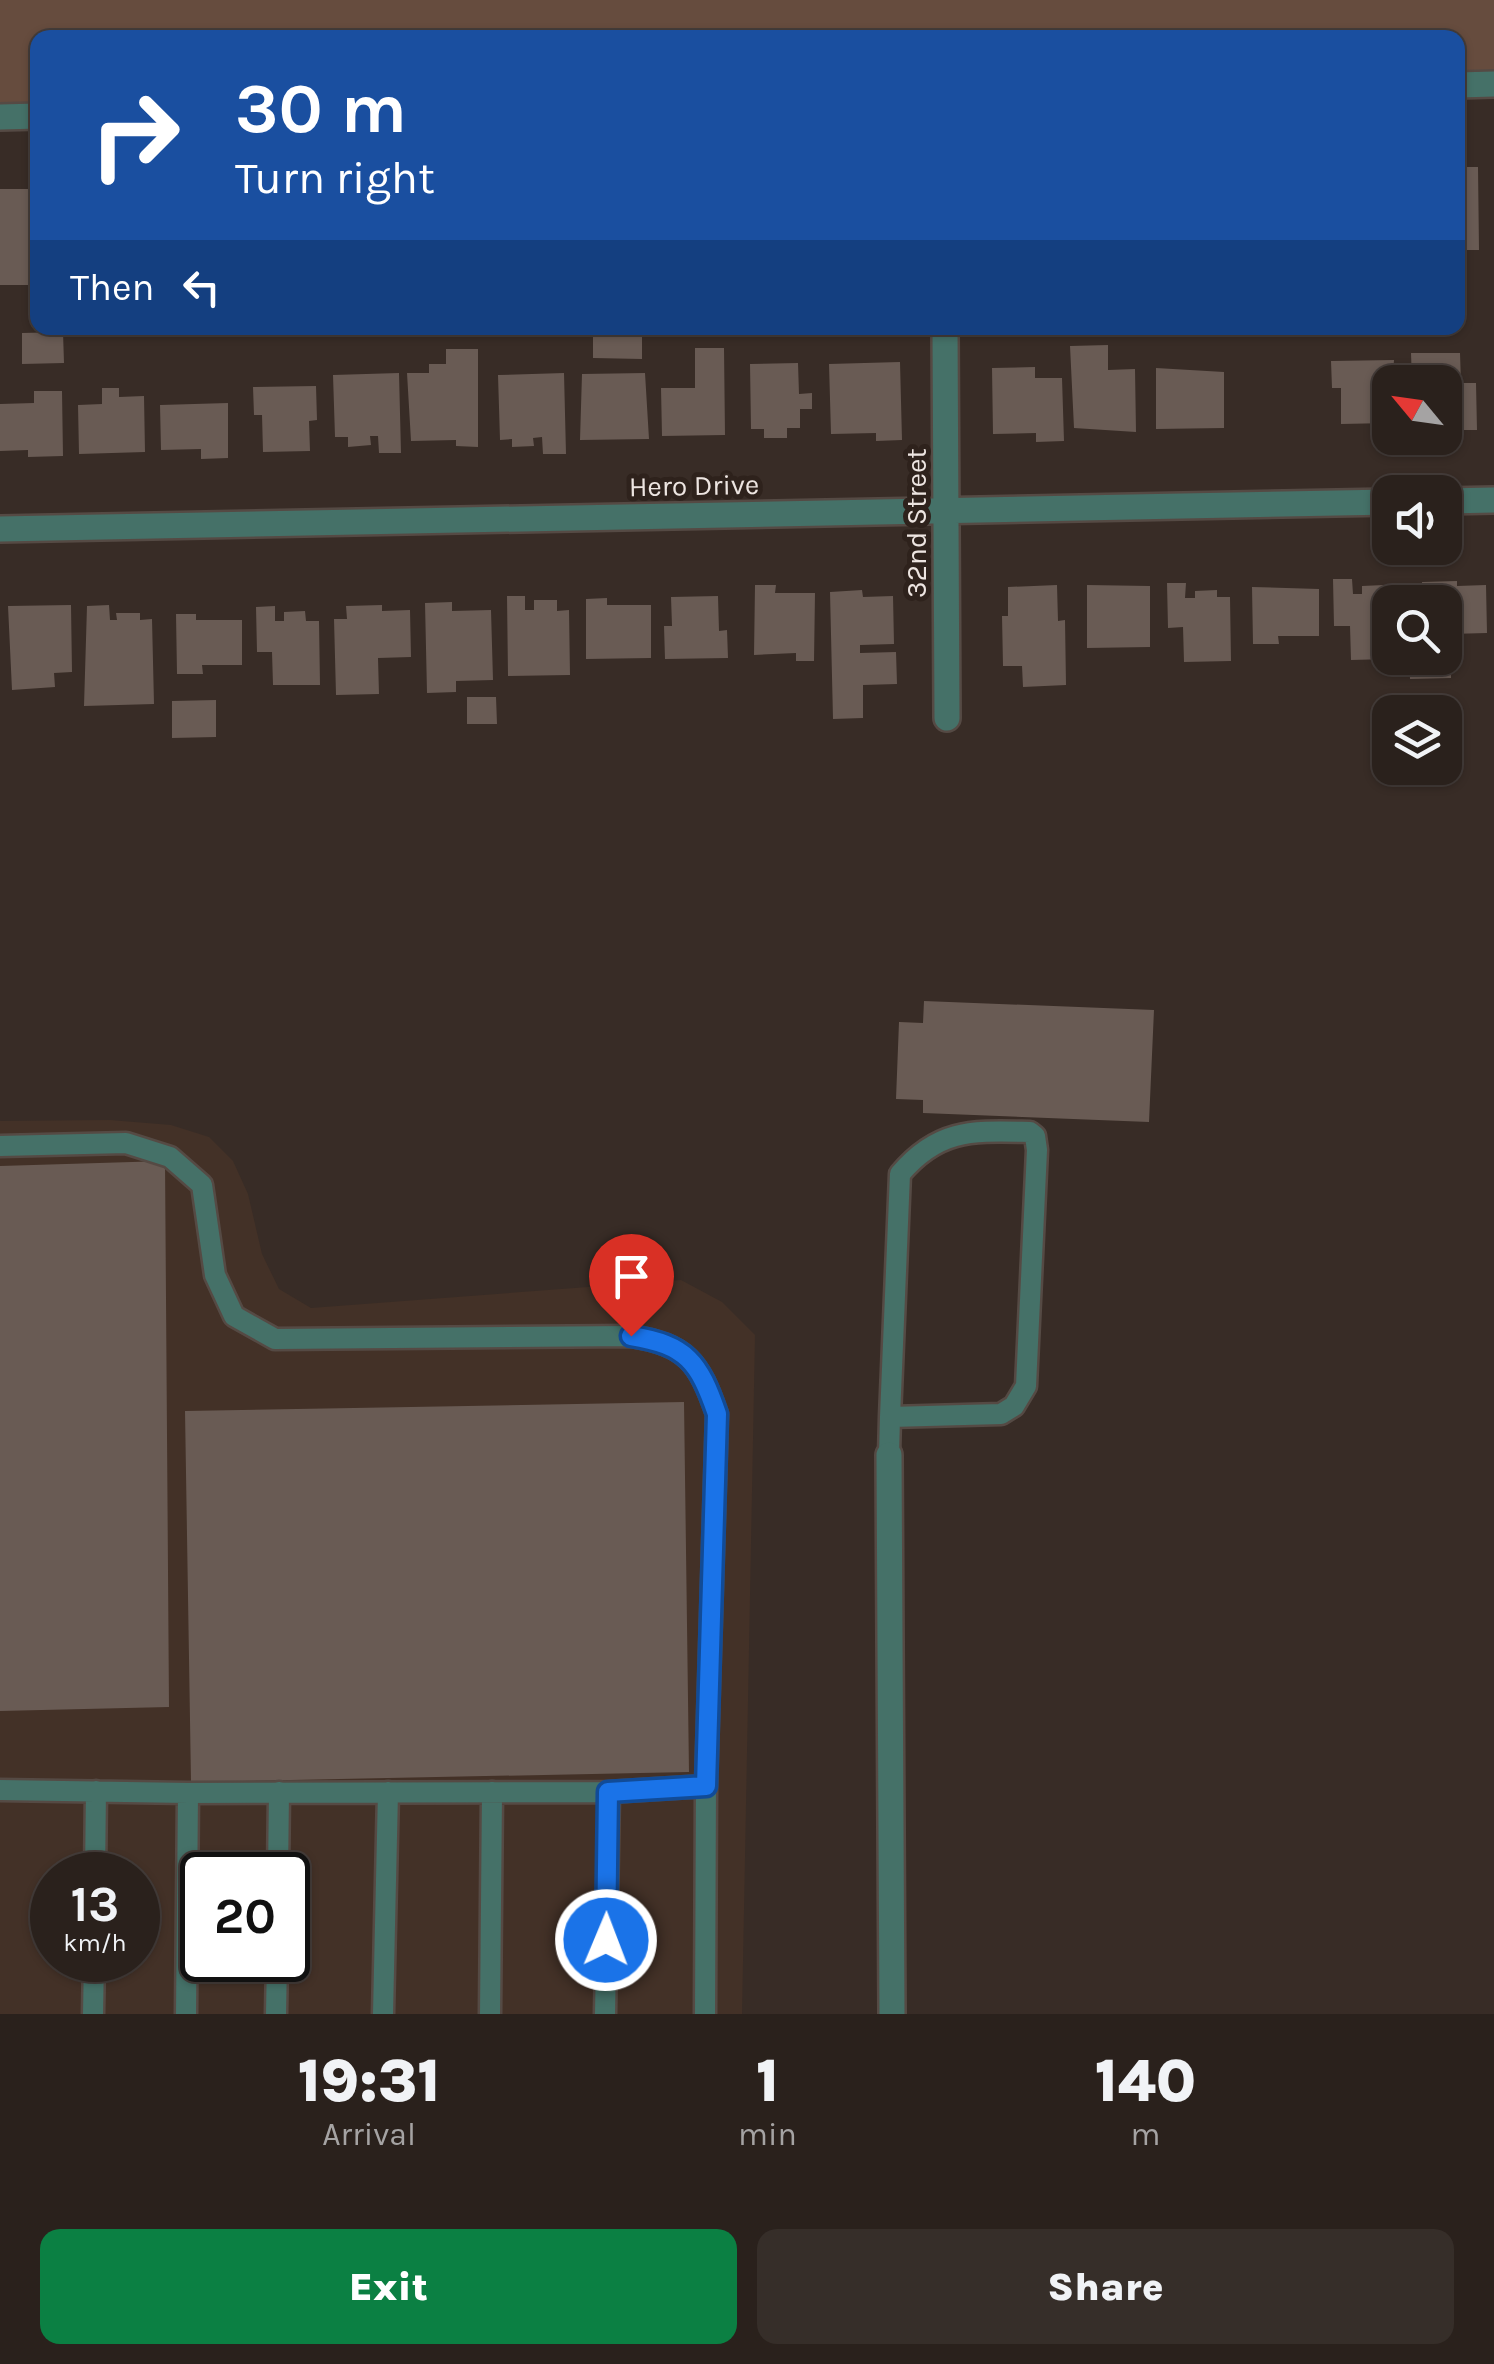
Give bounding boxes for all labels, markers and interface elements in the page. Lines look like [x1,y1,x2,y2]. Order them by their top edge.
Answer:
text: 30 m [235,68,407,150]
icon: right [70,70,200,200]
text: Turn right [235,152,435,204]
icon: left [174,260,229,315]
text: Then [70,265,154,310]
north arrow [1372,365,1462,455]
map controls [1372,365,1462,785]
street label: 32nd Street [900,448,933,598]
street label: Hero Drive [628,468,760,503]
button: sound [1372,475,1462,565]
button: search [1372,585,1462,675]
button: layers [1372,695,1462,785]
pin [589,1234,674,1337]
icon: arrive [604,1249,659,1304]
speed limit sign: 20 [180,1852,310,1982]
text: 13 [71,1875,119,1934]
position arrow [554,1888,658,1992]
text: km/h [63,1928,127,1957]
text: 19:31 [298,2046,440,2116]
text: 1 [756,2046,779,2116]
text: 140 [1095,2046,1196,2116]
text: Arrival [322,2116,416,2153]
text: min [738,2116,797,2153]
text: m [1130,2116,1160,2153]
button: Exit [40,2229,737,2344]
button: Share [757,2229,1454,2344]

